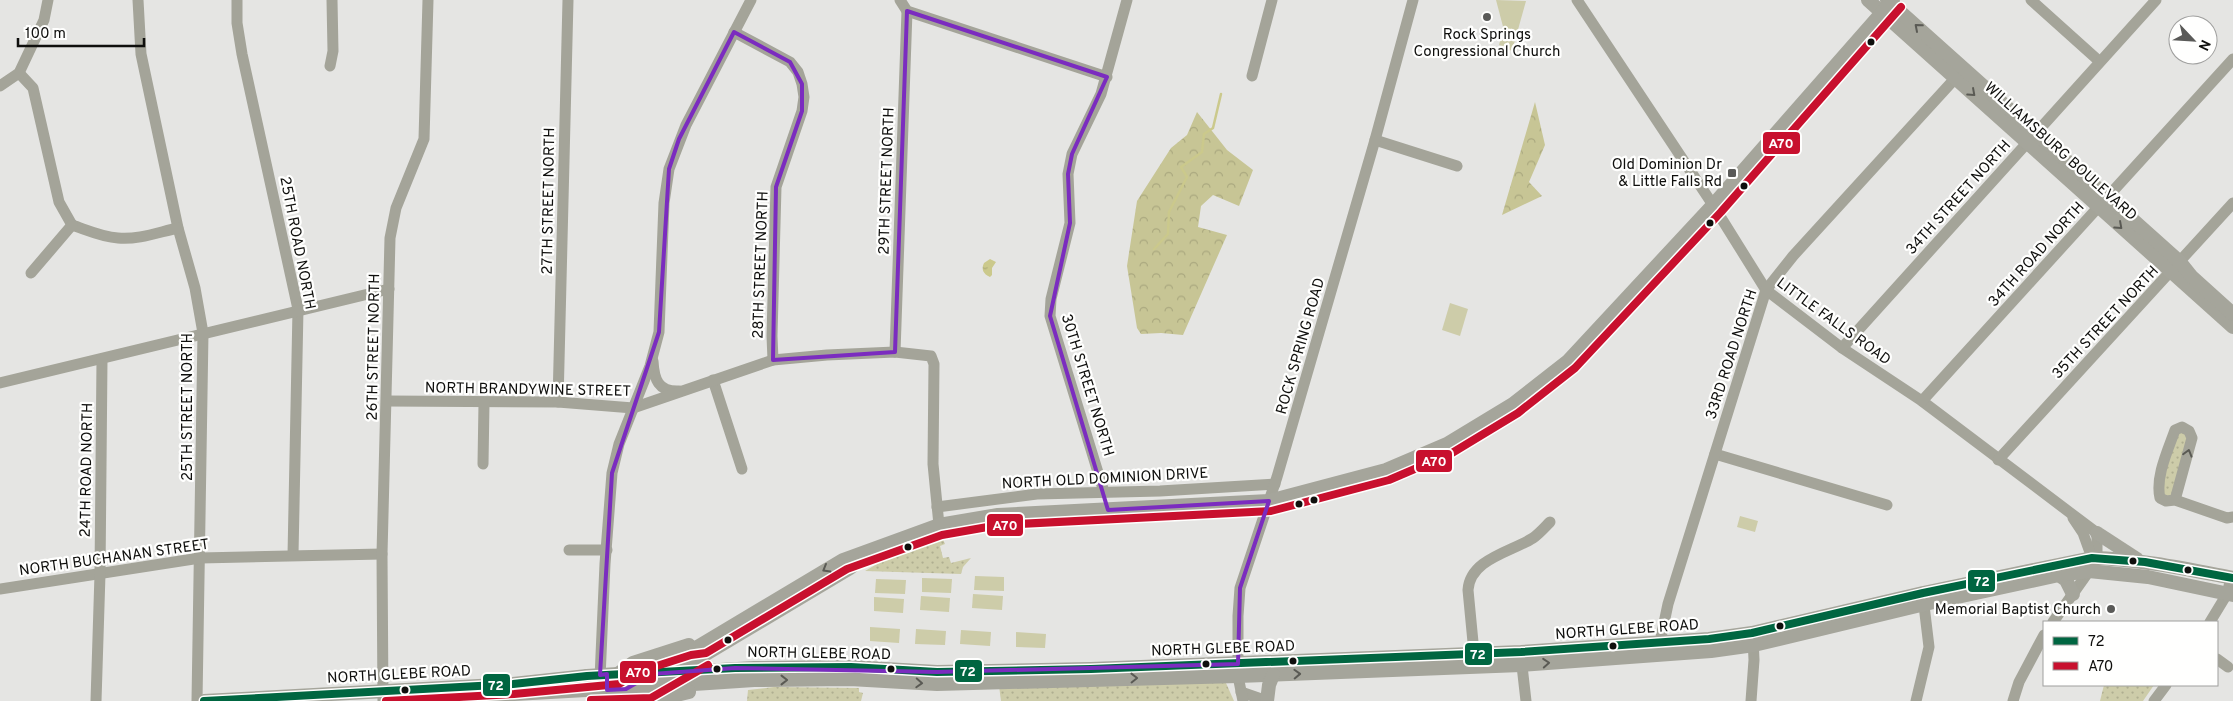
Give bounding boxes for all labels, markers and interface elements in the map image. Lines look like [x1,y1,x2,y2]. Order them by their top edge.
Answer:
marker: Rock Springs Congressional Church [1481,11,1493,23]
scale bar [18,15,144,47]
north arrow [2168,15,2218,65]
one-way arrow [1914,23,1923,32]
text: 100 m [25,25,66,44]
place label: Rock Springs Congressional Church [1414,26,1560,62]
unlabelled marker [1866,37,1876,47]
text: N [2194,37,2213,53]
street label: WILLIAMSBURG BOULEVARD [1980,79,2140,226]
one-way arrow [1967,87,1976,96]
street label: 29TH STREET NORTH [875,107,900,255]
street label: 27TH STREET NORTH [539,127,560,275]
line badge: A70 [1762,131,1801,155]
text: A70 [1768,136,1794,153]
street label: 34TH STREET NORTH [1903,137,2016,259]
place label: Old Dominion Dr & Little Falls Rd [1612,156,1722,192]
marker: Old Dominion Dr & Little Falls Rd [1726,167,1738,179]
street label: 25TH ROAD NORTH [274,175,319,311]
unlabelled marker [1739,181,1749,191]
street label: 28TH STREET NORTH [749,191,774,339]
street label: 34TH ROAD NORTH [1985,199,2089,311]
unlabelled marker [1705,218,1715,228]
one-way arrow [2113,220,2122,229]
street label: 35TH STREET NORTH [2049,262,2164,384]
street label: 26TH STREET NORTH [364,273,385,421]
street label: LITTLE FALLS ROAD [1772,274,1894,370]
street label: ROCK SPRING ROAD [1273,276,1330,417]
street label: 33RD ROAD NORTH [1702,287,1762,422]
street label: 30TH STREET NORTH [1056,312,1117,459]
street label: 25TH STREET NORTH [179,333,198,481]
street label: NORTH BRANDYWINE STREET [425,379,631,402]
street label: 24TH ROAD NORTH [77,402,98,538]
line badge: A70 [1415,449,1453,473]
one-way arrow [2182,449,2193,458]
text: A70 [1421,454,1447,471]
street label: NORTH OLD DOMINION DRIVE [1001,465,1209,494]
unlabelled marker [1309,495,1319,505]
unlabelled marker [1294,499,1304,509]
line badge: A70 [986,513,1024,537]
text: A70 [992,518,1018,535]
street label: NORTH BUCHANAN STREET [18,536,211,581]
unlabelled marker [903,542,913,552]
unlabelled marker [2128,556,2138,566]
one-way arrow [822,563,831,573]
unlabelled marker [2183,565,2193,575]
line badge: 72 [1967,569,1996,593]
text: 72 [1974,574,1990,591]
place label: Memorial Baptist Church [1935,601,2101,620]
marker: Memorial Baptist Church [2105,603,2117,615]
street label: NORTH GLEBE ROAD [1555,616,1700,645]
unlabelled marker [1775,621,1785,631]
legend [2043,621,2218,686]
text: 72 [2088,633,2105,652]
unlabelled marker [723,635,733,645]
street label: NORTH GLEBE ROAD [1151,637,1295,662]
unlabelled marker [1608,641,1618,651]
line badge: 72 [1464,642,1493,666]
street label: NORTH GLEBE ROAD [747,644,891,665]
text: 72 [1470,647,1486,664]
unlabelled marker [1288,656,1298,666]
one-way arrow [1543,658,1551,669]
text: A70 [2088,658,2113,677]
line badge: 72 [954,659,983,683]
unlabelled marker [1201,659,1211,669]
line badge: A70 [619,660,657,684]
street label: NORTH GLEBE ROAD [327,662,472,689]
unlabelled marker [712,664,722,674]
unlabelled marker [886,664,896,674]
text: 72 [960,664,976,681]
text: A70 [625,665,651,682]
one-way arrow [1293,668,1301,679]
line badge: 72 [482,673,511,697]
one-way arrow [1131,673,1139,683]
one-way arrow [781,675,789,685]
text: 72 [488,678,504,695]
one-way arrow [916,678,924,689]
unlabelled marker [400,685,410,695]

